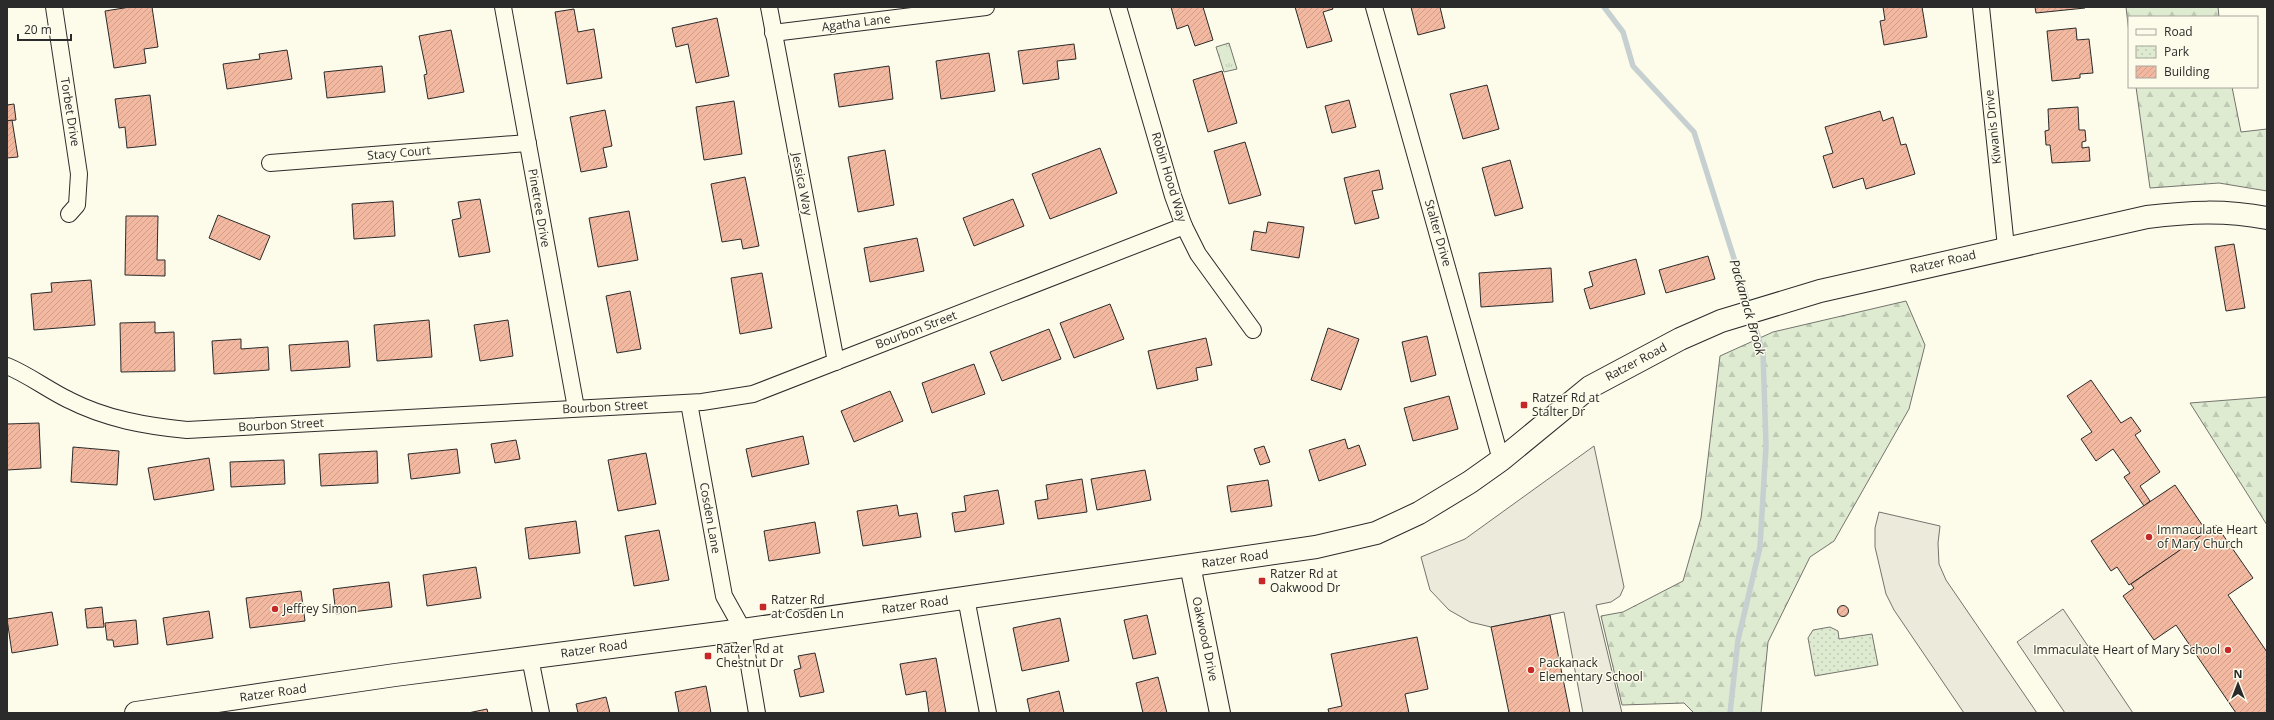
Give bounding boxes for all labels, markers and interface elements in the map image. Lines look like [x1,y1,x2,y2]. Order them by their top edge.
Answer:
street label: Agatha Lane [821,10,892,35]
scale bar [18,16,71,42]
legend [2128,16,2258,88]
text: 20 m [24,21,52,38]
text: Road [2164,23,2193,40]
text: Park [2164,43,2190,60]
text: Building [2164,63,2210,80]
street label: Torbet Drive [57,76,84,148]
street label: Kiwanis Drive [1980,89,2005,165]
street label: Robin Hood Way [1148,130,1191,225]
street label: Stacy Court [366,141,431,164]
street label: Jessica Way [788,150,817,218]
street label: Pinetree Drive [524,167,555,249]
street label: Stalter Drive [1421,197,1456,269]
street label: Ratzer Road [1908,246,1978,277]
water label: Packanack Brook [1726,257,1770,358]
street label: Bourbon Street [873,306,959,353]
street label: Ratzer Road [1602,338,1670,385]
place label: Ratzer Rd at Stalter Dr [1532,389,1600,420]
street label: Bourbon Street [562,396,648,417]
marker: Ratzer Rd at Stalter Dr [1519,400,1529,410]
street label: Bourbon Street [238,414,324,435]
street label: Cosden Lane [696,481,725,555]
place label: Immaculate Heart of Mary Church [2157,521,2258,552]
marker: Immaculate Heart of Mary Church [2144,532,2154,542]
street label: Ratzer Road [1200,545,1269,572]
place label: Ratzer Rd at Oakwood Dr [1270,565,1340,596]
marker: Ratzer Rd at Oakwood Dr [1257,576,1267,586]
place label: Ratzer Rd at Cosden Ln [771,591,844,622]
street label: Ratzer Road [880,591,949,618]
street label: Oakwood Drive [1188,595,1223,683]
place label: Jeffrey Simon [282,600,357,617]
marker: Ratzer Rd at Cosden Ln [758,602,768,612]
marker: Jeffrey Simon [270,604,280,614]
street label: Ratzer Road [559,635,628,662]
place label: Ratzer Rd at Chestnut Dr [716,640,784,671]
place label: Immaculate Heart of Mary School [2033,641,2220,658]
marker: Immaculate Heart of Mary School [2223,645,2233,655]
marker: Ratzer Rd at Chestnut Dr [703,651,713,661]
place label: Packanack Elementary School [1539,654,1643,685]
north arrow [2218,664,2258,704]
marker: Packanack Elementary School [1526,665,1536,675]
text: N [2234,666,2242,681]
street label: Ratzer Road [238,679,307,706]

